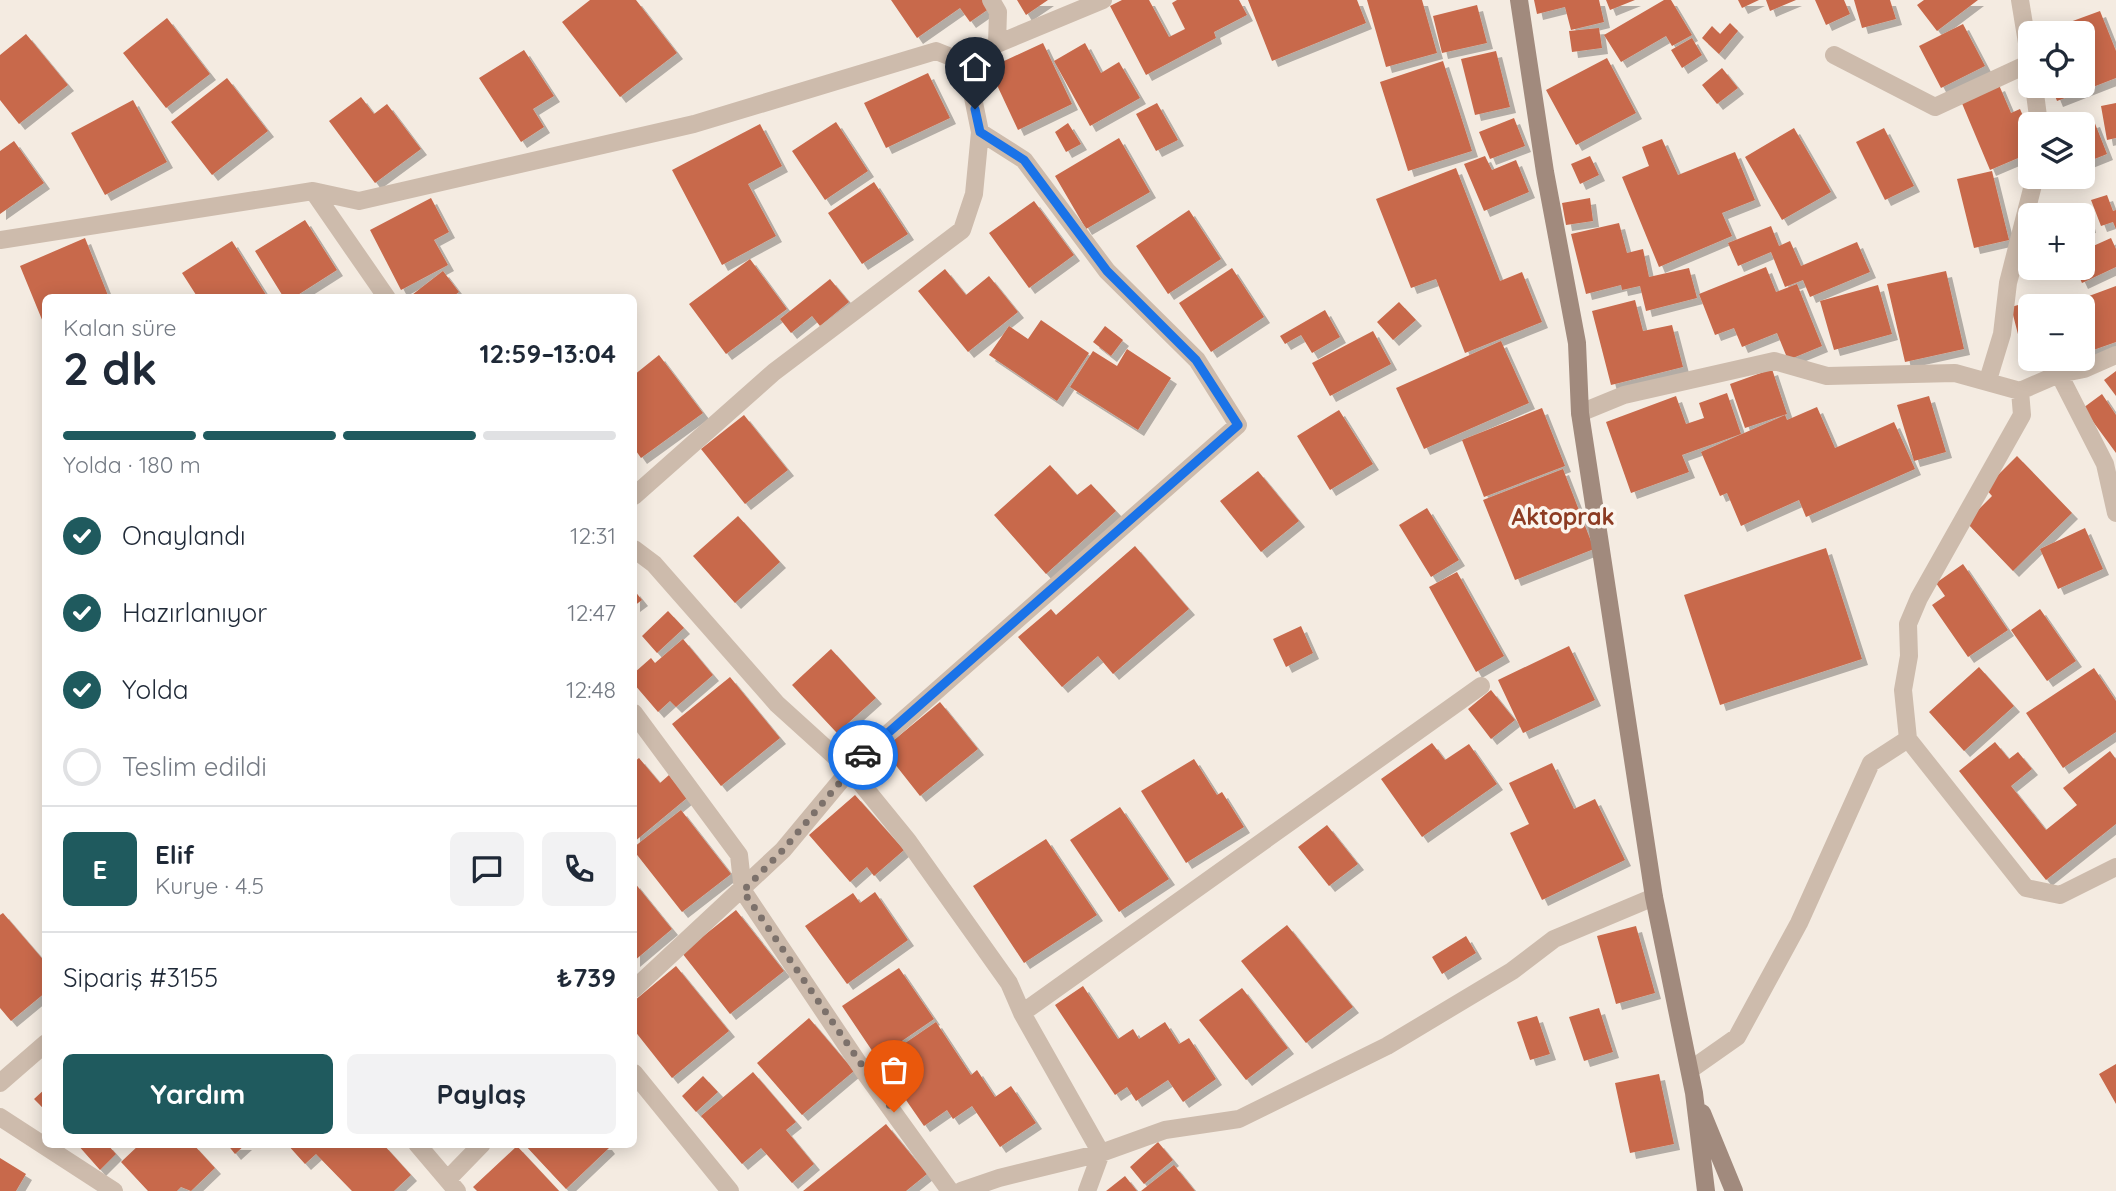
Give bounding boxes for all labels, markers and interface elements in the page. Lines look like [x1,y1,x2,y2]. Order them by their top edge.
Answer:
map controls [2018,21,2095,371]
button: locate [2018,21,2095,98]
pin [945,37,1005,109]
icon: home [956,48,994,86]
button: layers [2018,112,2095,189]
button: + [2018,203,2095,280]
button: − [2018,294,2095,371]
text: Kalan süre [63,313,176,342]
text: 12:59–13:04 [479,337,616,370]
text: 2 dk [63,339,157,397]
text: Yolda · 180 m [63,450,201,479]
district label: Aktoprak [1511,502,1615,531]
icon: check [63,517,101,555]
text: Onaylandı [122,519,246,552]
text: 12:31 [570,521,616,550]
icon: check [63,594,101,632]
text: Hazırlanıyor [122,596,267,629]
text: 12:47 [567,598,616,627]
icon: check [63,671,101,709]
text: Yolda [122,673,188,706]
text: 12:48 [566,675,616,704]
courier [828,720,898,790]
icon: car [844,736,882,774]
text: Teslim edildi [122,750,267,783]
button: chat [450,832,524,906]
button: phone [542,832,616,906]
text: Elif [155,838,194,871]
text: E [93,853,107,886]
text: Kurye · 4.5 [155,871,264,900]
text: Sipariş #3155 [63,961,218,994]
text: ₺739 [557,961,616,994]
pin [864,1040,924,1112]
icon: bag [875,1051,913,1089]
button: Yardım [63,1054,333,1134]
button: Paylaş [347,1054,616,1134]

